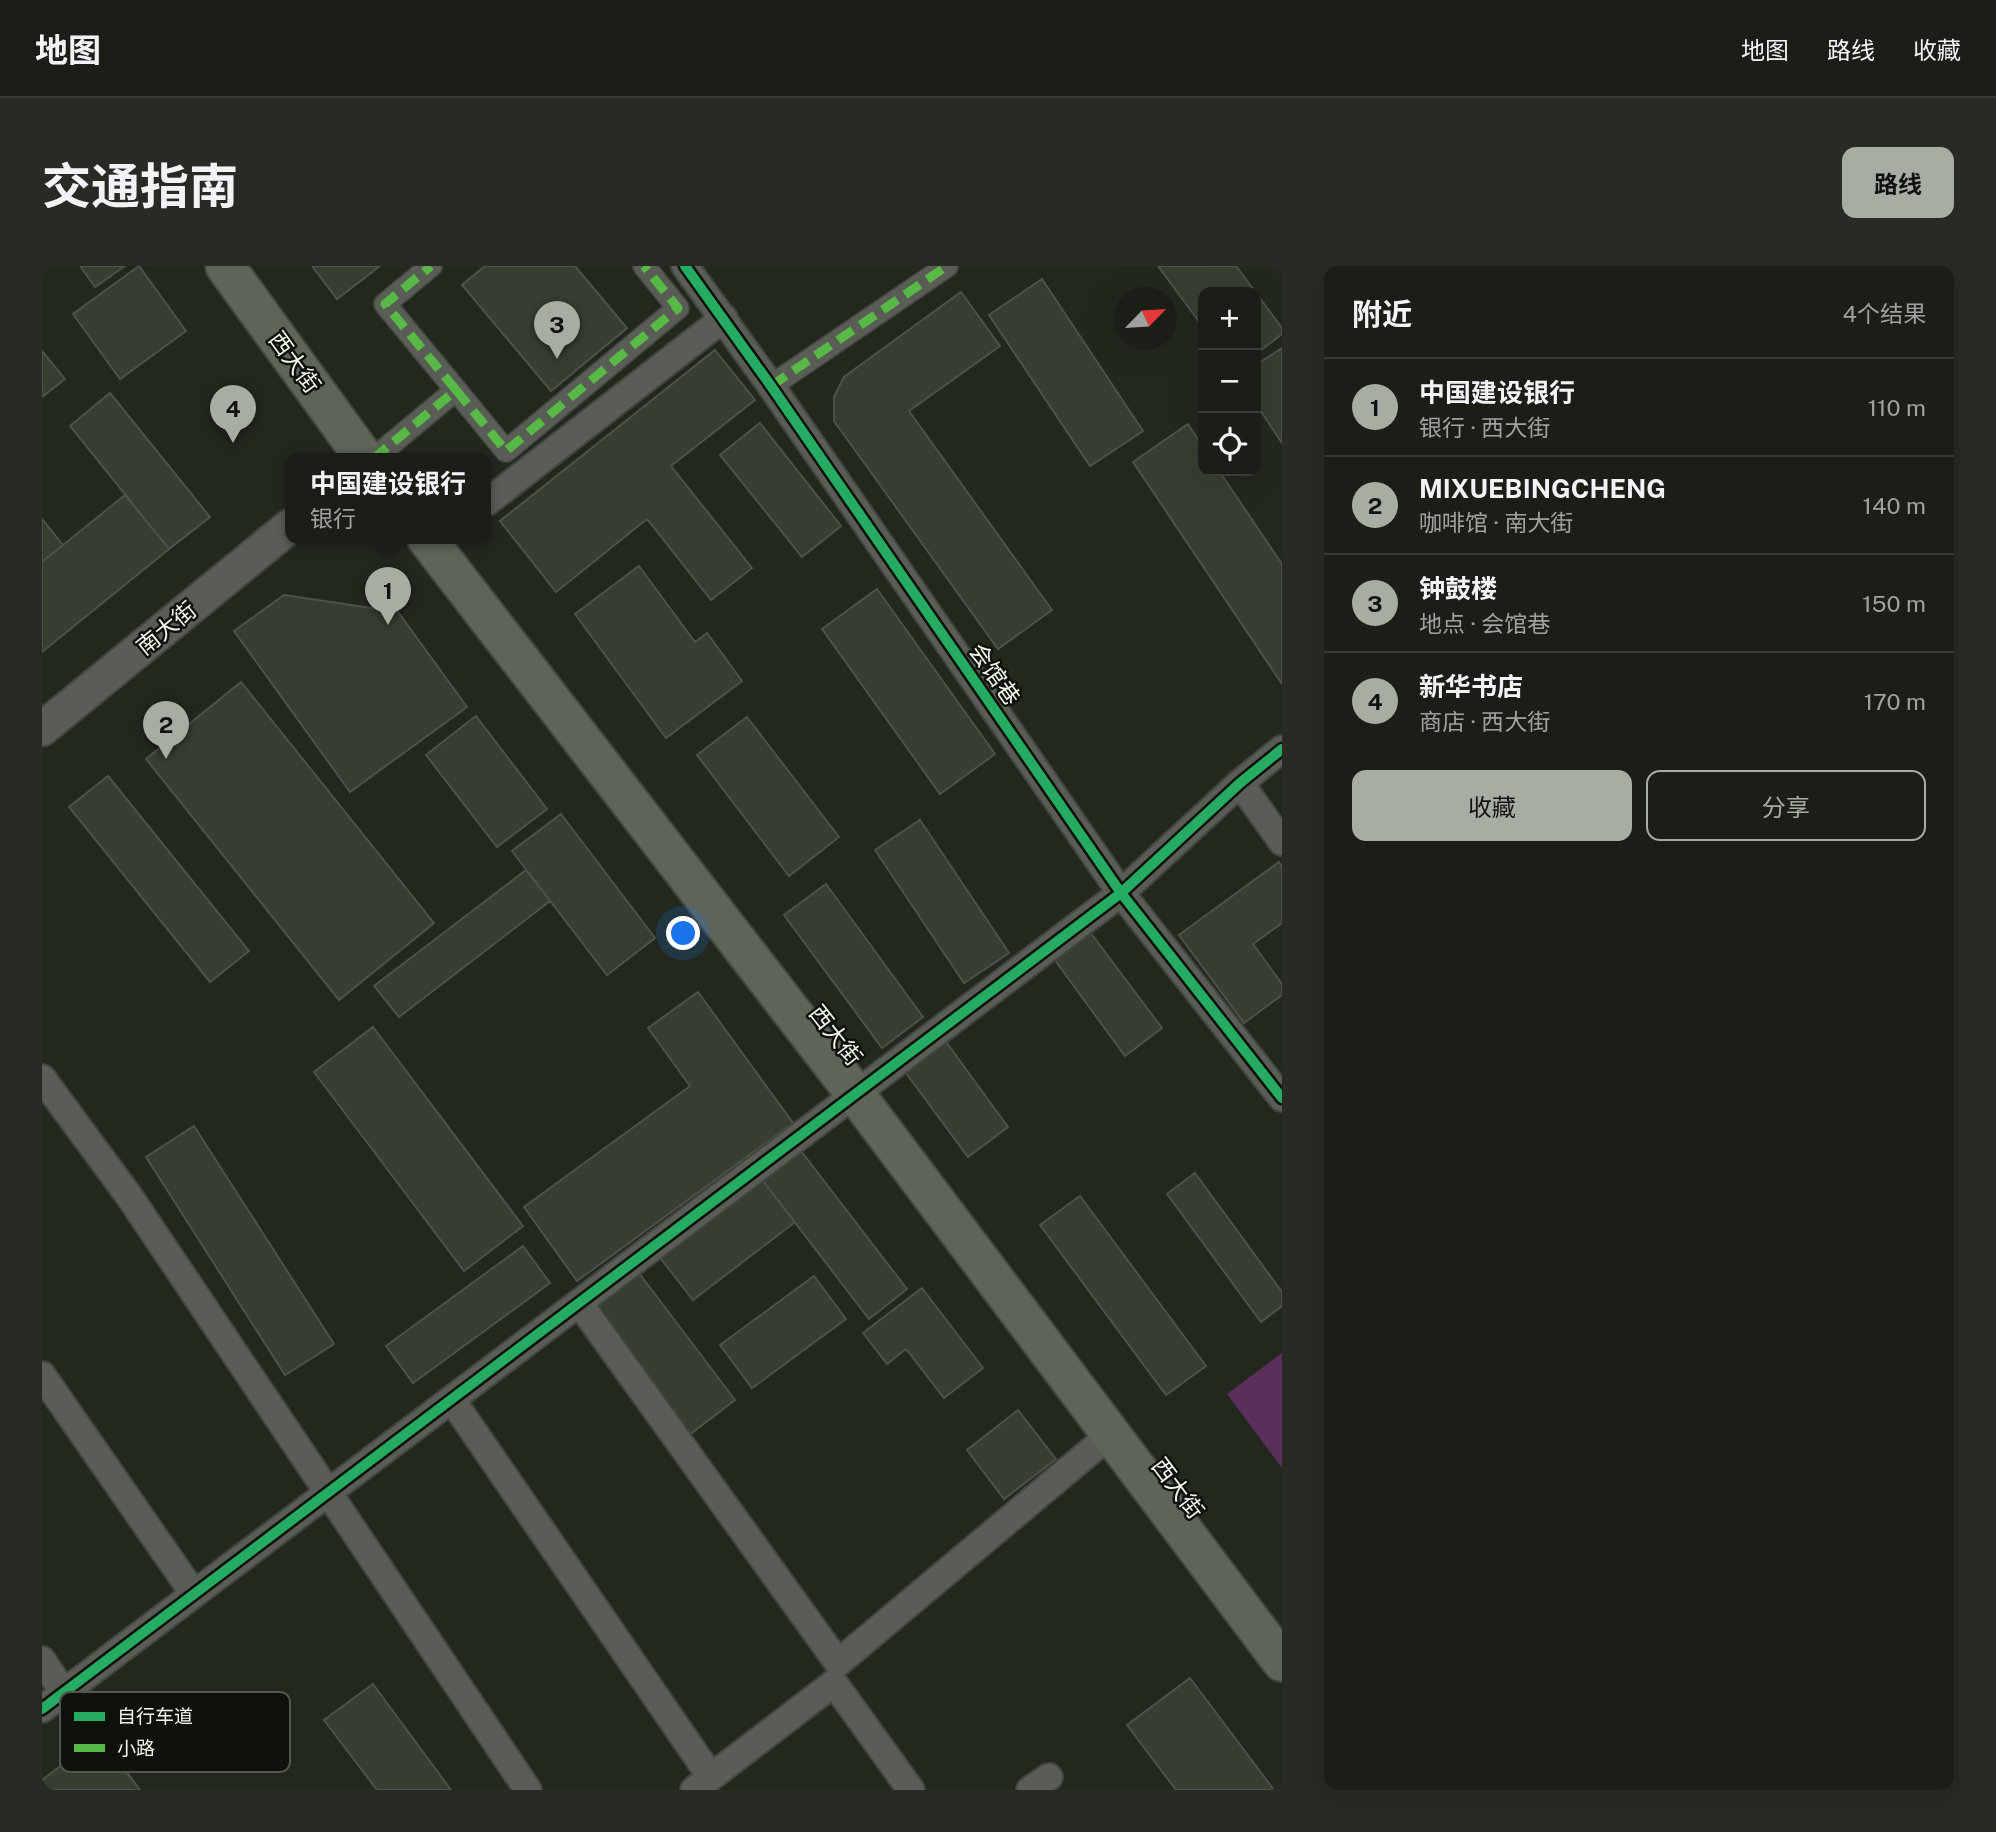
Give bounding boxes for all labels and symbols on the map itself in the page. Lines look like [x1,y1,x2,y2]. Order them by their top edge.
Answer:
north arrow [1114,287,1177,350]
pin: 3 [534,301,580,359]
street label: 西大街 [264,326,326,398]
pin: 4 [210,385,256,443]
pin: 1 [365,567,411,625]
street label: 南大街 [131,596,201,660]
street label: 会馆巷 [964,638,1026,710]
pin: 2 [143,701,189,759]
your location [666,916,700,950]
street label: 西大街 [804,1000,868,1070]
street label: 西大街 [1146,1452,1210,1524]
legend [60,1692,290,1772]
text: 自行车道 [117,1705,193,1727]
text: 小路 [117,1737,155,1759]

